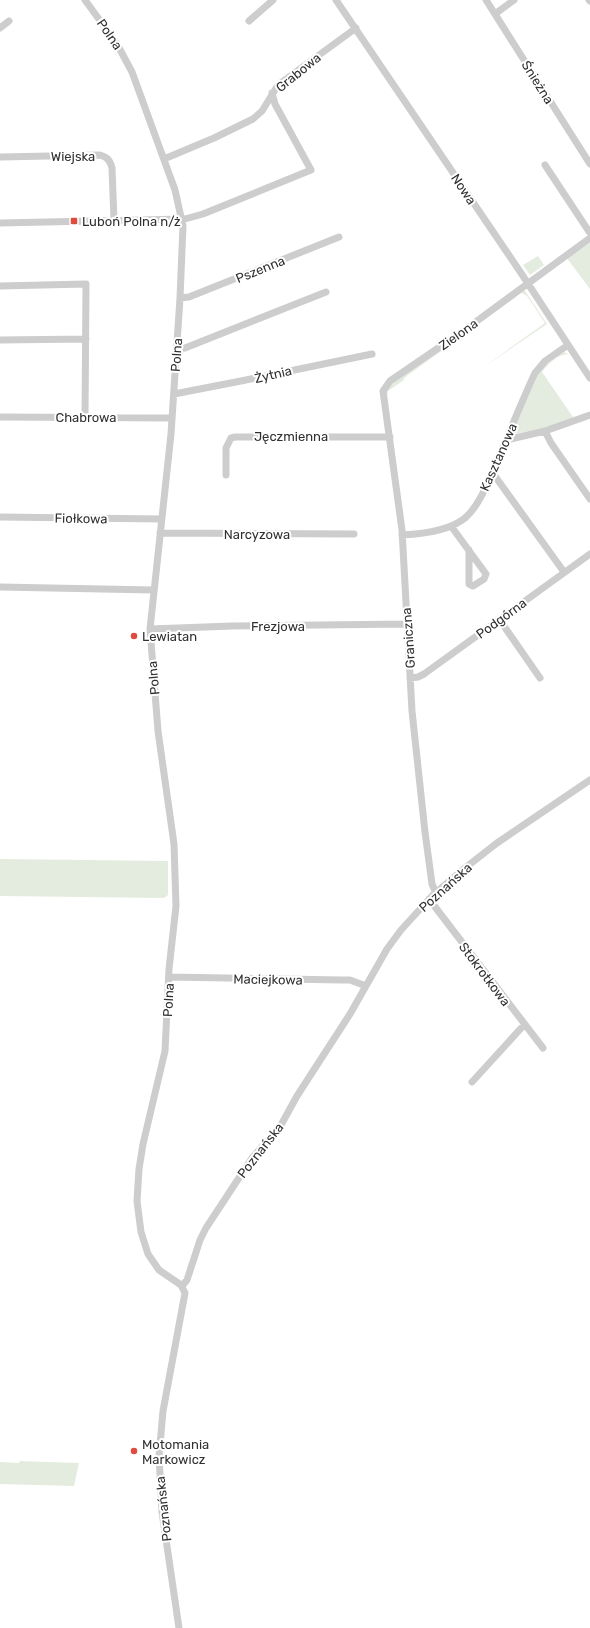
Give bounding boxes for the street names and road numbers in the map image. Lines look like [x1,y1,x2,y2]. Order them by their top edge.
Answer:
street label: Polna [94,16,125,52]
street label: Grabowa [273,50,324,95]
street label: Śnieżna [518,58,557,107]
street label: Wiejska [51,149,95,164]
street label: Nowa [448,171,479,207]
street label: Pszenna [233,253,287,286]
street label: Zielona [436,316,481,353]
street label: Polna [168,338,185,372]
street label: Żytnia [253,363,293,386]
street label: Chabrowa [56,410,117,425]
street label: Kasztanowa [477,421,520,494]
street label: Jęczmienna [254,429,328,444]
street label: Fiołkowa [54,511,108,526]
street label: Narcyzowa [224,527,290,542]
street label: Podgórna [473,595,530,643]
street label: Graniczna [399,607,418,669]
street label: Frezjowa [251,619,305,634]
street label: Polna [145,660,162,696]
street label: Poznańska [416,860,475,915]
street label: Stokrotkowa [456,940,513,1009]
street label: Maciejkowa [233,971,303,988]
street label: Polna [160,983,177,1017]
street label: Poznańska [234,1120,286,1181]
street label: Poznańska [153,1476,174,1542]

